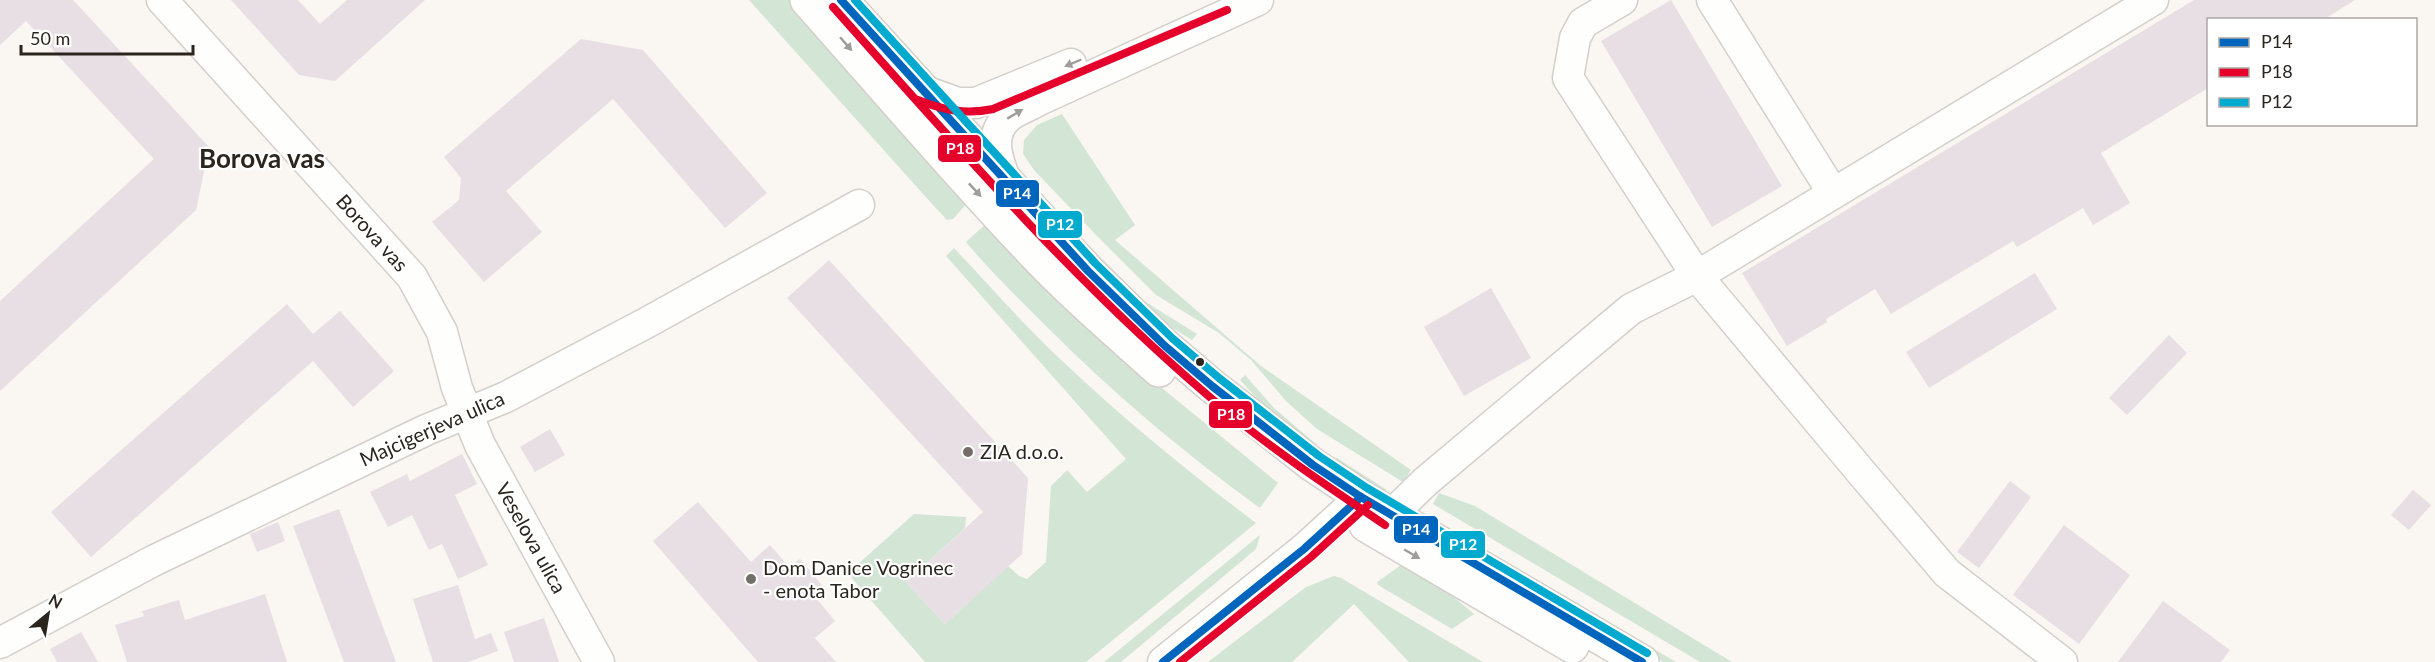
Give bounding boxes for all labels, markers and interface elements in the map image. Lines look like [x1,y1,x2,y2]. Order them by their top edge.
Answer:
scale bar [21,18,194,56]
legend [2207,18,2417,126]
text: 50 m [30,27,70,49]
text: P14 [2261,30,2293,52]
one-way arrow [839,36,852,51]
one-way arrow [1063,58,1081,68]
text: P18 [2261,60,2293,82]
text: P12 [2261,90,2293,112]
one-way arrow [1007,109,1023,120]
line badge: P18 [937,134,982,163]
text: P18 [946,138,974,157]
district label: Borova vas [199,142,325,174]
line badge: P14 [995,179,1040,208]
one-way arrow [968,182,982,196]
text: P14 [1003,183,1031,202]
street label: Borova vas [332,189,414,276]
line badge: P12 [1037,210,1083,239]
text: P12 [1046,214,1074,233]
unlabelled marker [1194,356,1206,368]
street label: Majcigerjeva ulica [355,385,508,471]
line badge: P18 [1208,400,1253,429]
text: P18 [1217,404,1245,423]
place label: ZIA d.o.o. [980,439,1064,463]
marker: ZIA d.o.o. [961,445,975,459]
street label: Veselova ulica [492,478,572,597]
line badge: P14 [1393,515,1439,544]
text: P14 [1402,519,1430,538]
line badge: P12 [1440,530,1486,559]
text: P12 [1449,534,1477,553]
one-way arrow [1404,549,1420,560]
place label: Dom Danice Vogrinec - enota Tabor [763,555,954,602]
marker: Dom Danice Vogrinec - enota Tabor [744,572,758,586]
north arrow [18,584,78,644]
text: N [46,589,66,612]

